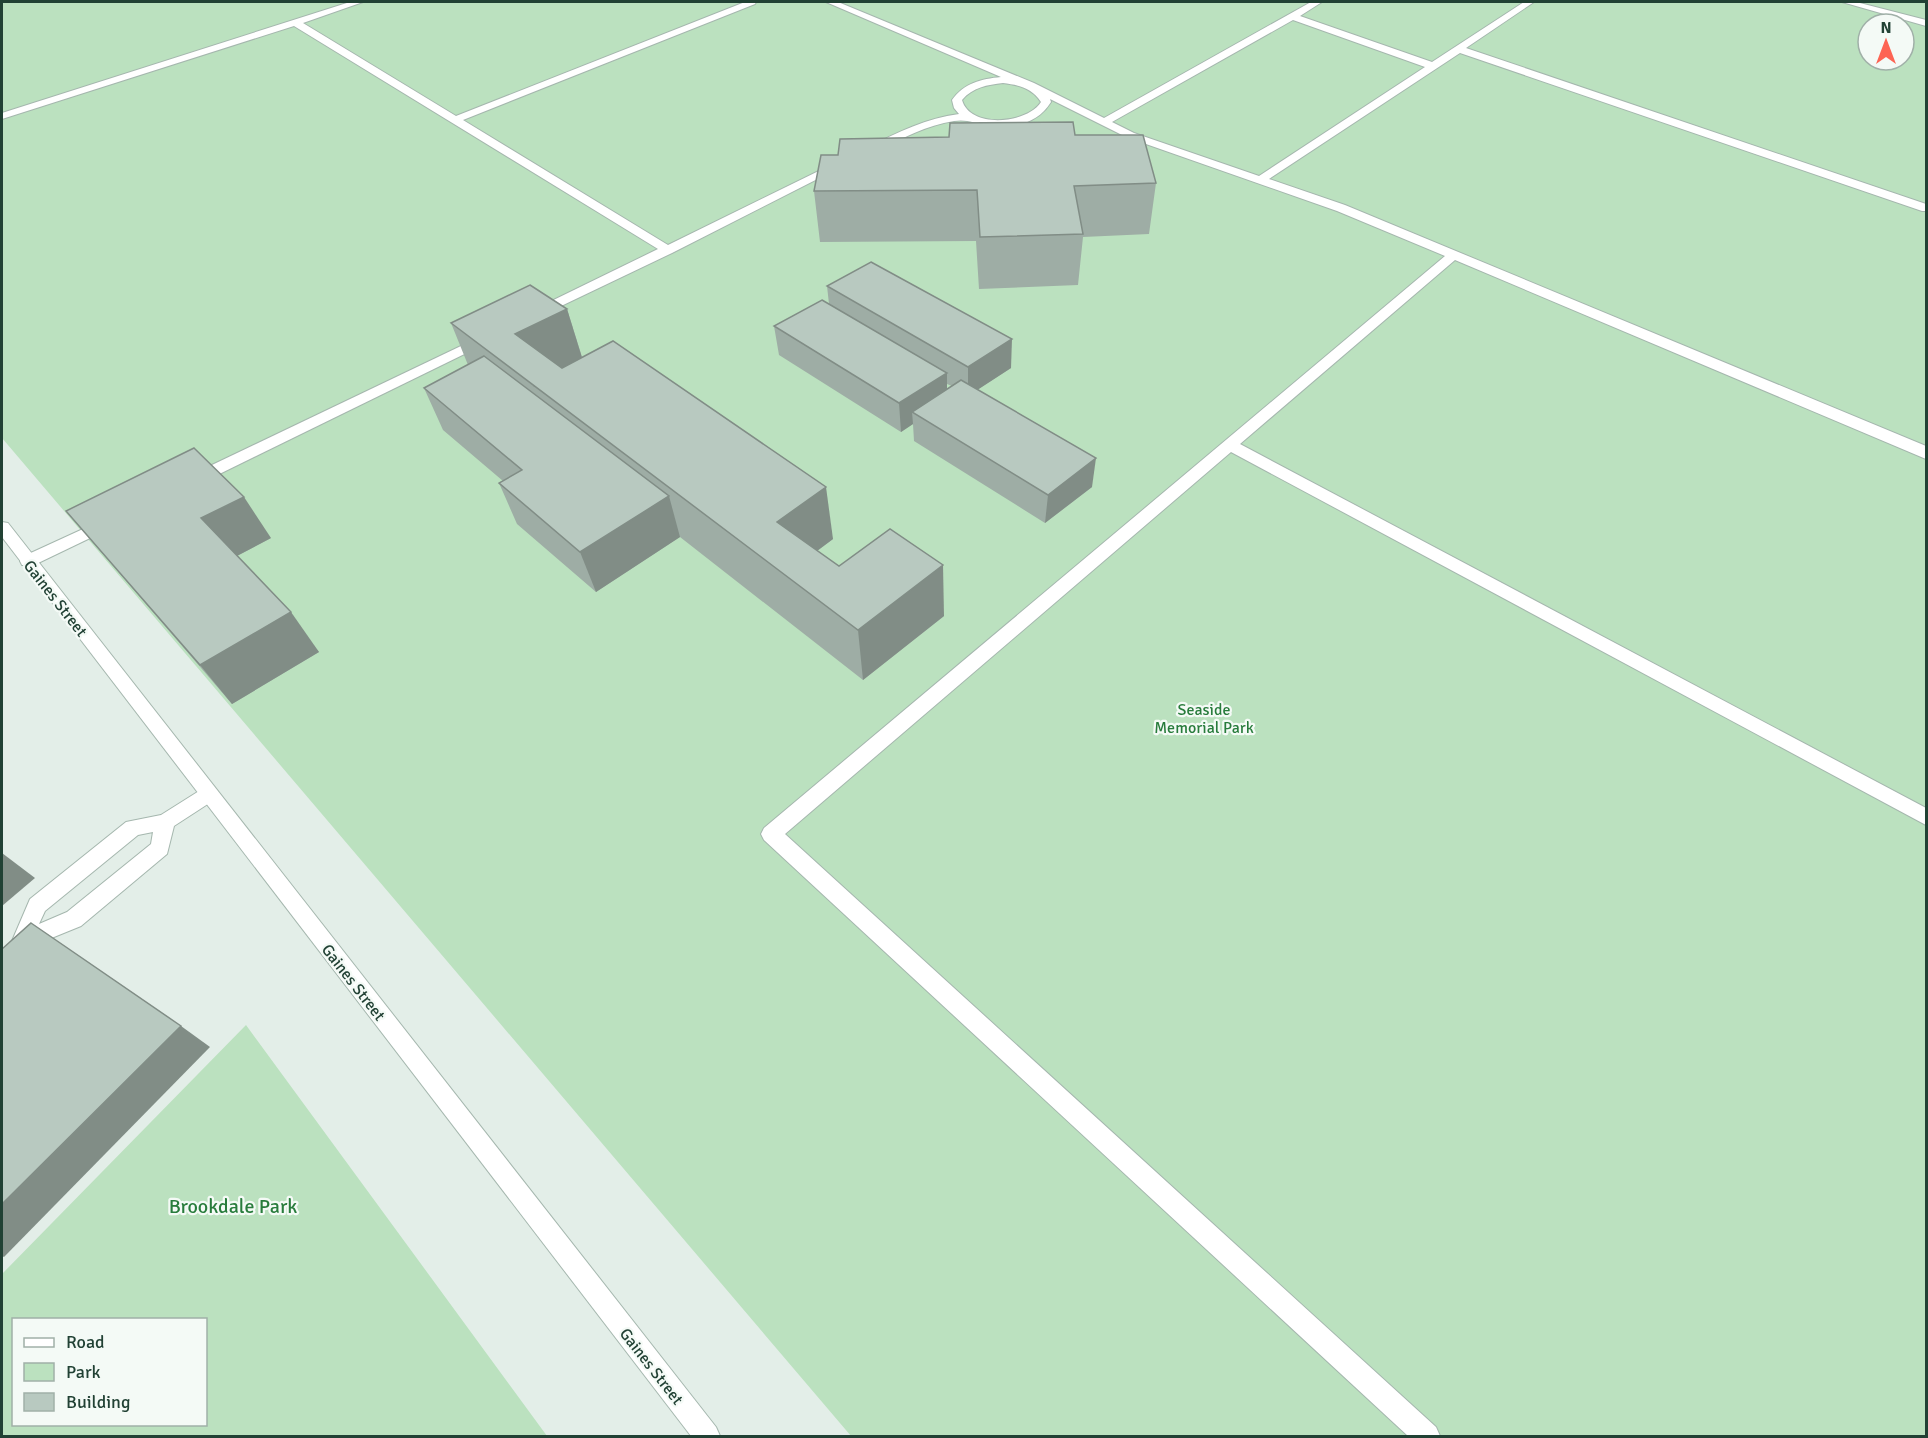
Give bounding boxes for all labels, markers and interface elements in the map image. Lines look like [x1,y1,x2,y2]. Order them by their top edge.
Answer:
north arrow [1856,12,1916,72]
text: N [1880,18,1892,38]
street label: Gaines Street [19,556,92,641]
park label: Seaside Memorial Park [1154,700,1254,738]
street label: Gaines Street [317,940,390,1025]
park label: Brookdale Park [169,1194,297,1219]
legend [12,1318,207,1426]
street label: Gaines Street [615,1324,688,1409]
text: Road [66,1331,105,1353]
text: Park [66,1361,101,1383]
text: Building [66,1391,130,1413]

